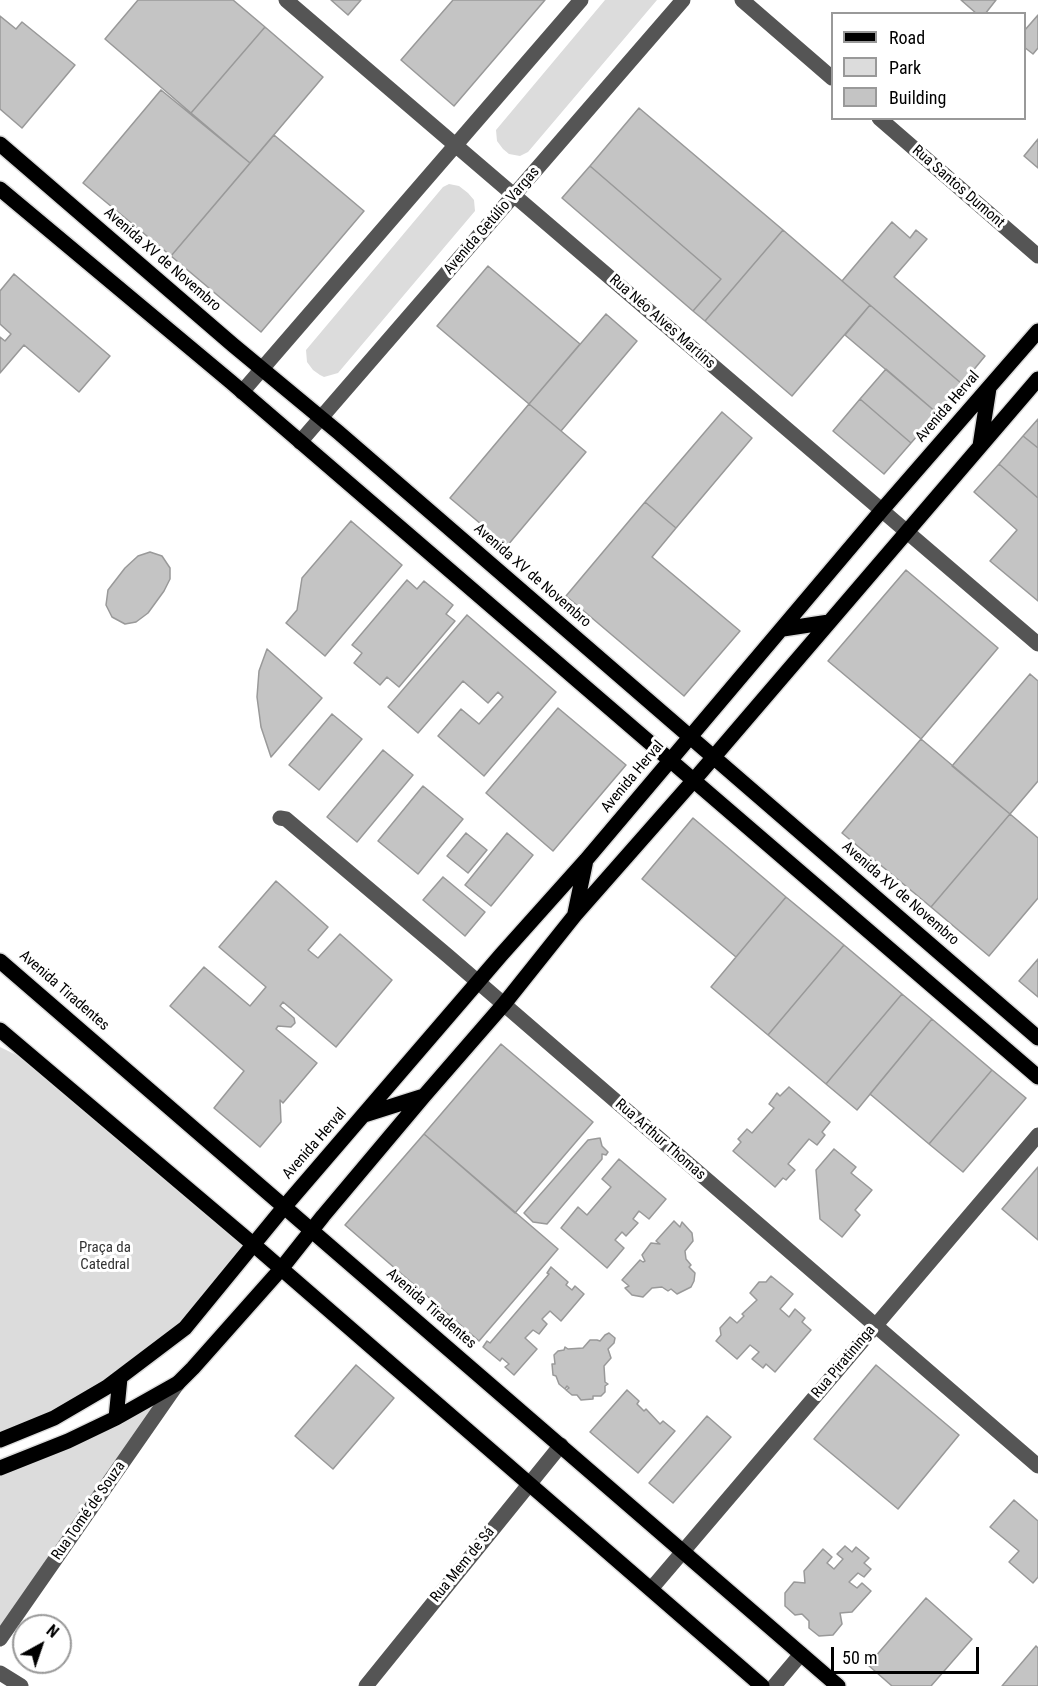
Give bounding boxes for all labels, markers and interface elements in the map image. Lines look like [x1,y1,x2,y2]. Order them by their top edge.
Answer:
legend [831,12,1026,120]
text: Road [889,27,925,48]
text: Park [889,57,921,78]
text: Building [889,87,946,108]
street label: Rua Santos Dumont [908,142,1008,232]
street label: Avenida Getúlio Vargas [440,163,544,279]
street label: Avenida XV de Novembro [100,204,224,316]
street label: Rua Néo Alves Martins [605,271,719,373]
street label: Avenida Herval [912,368,984,446]
street label: Avenida XV de Novembro [470,520,594,632]
street label: Avenida Herval [598,737,668,817]
street label: Avenida XV de Novembro [838,838,962,950]
street label: Avenida Tiradentes [15,947,113,1035]
street label: Rua Arthur Thomas [611,1096,709,1184]
street label: Avenida Herval [279,1105,351,1183]
park label: Praça da Catedral [79,1239,131,1274]
street label: Avenida Tiradentes [382,1265,480,1353]
street label: Rua Piratininga [808,1322,880,1402]
street label: Rua Tomé de Souza [48,1458,130,1564]
street label: Rua Mem de Sá [427,1524,499,1606]
north arrow [12,1614,72,1674]
text: N [43,1621,62,1642]
scale bar [834,1635,982,1673]
text: 50 m [842,1647,877,1668]

